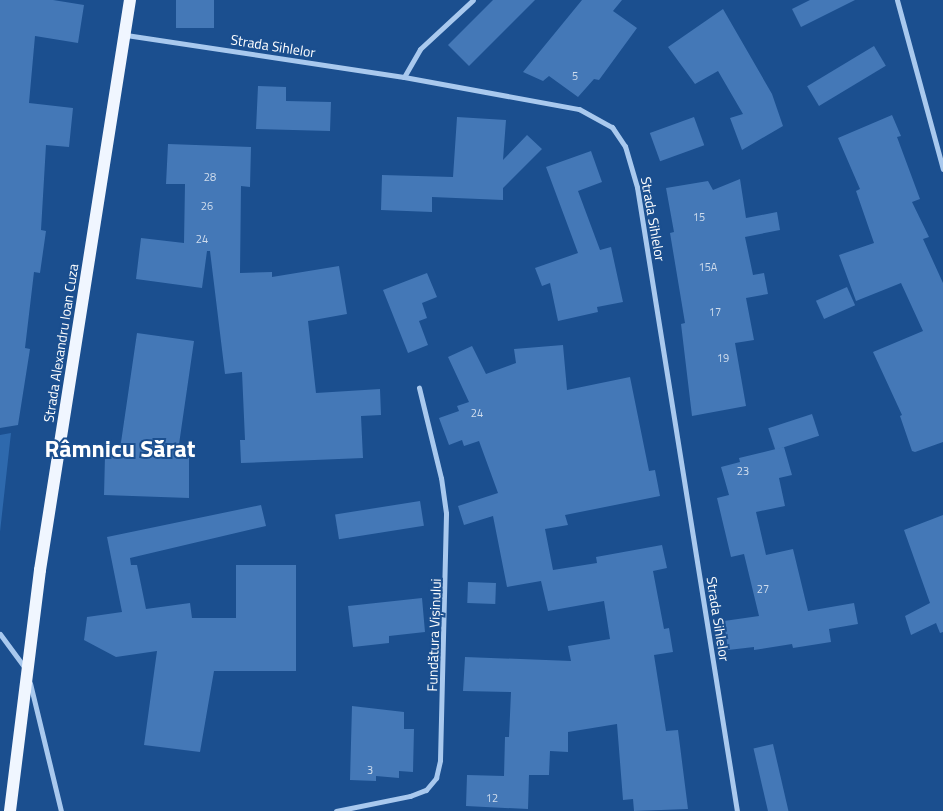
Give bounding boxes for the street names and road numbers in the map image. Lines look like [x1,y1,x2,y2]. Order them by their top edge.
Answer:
street label: Strada Sihlelor [229,31,317,61]
street label: Strada Sihlelor [637,175,669,263]
street label: Strada Alexandru Ioan Cuza [40,262,82,424]
street label: Strada Sihlelor [703,575,733,663]
street label: Fundătura Vișinului [424,578,444,692]

